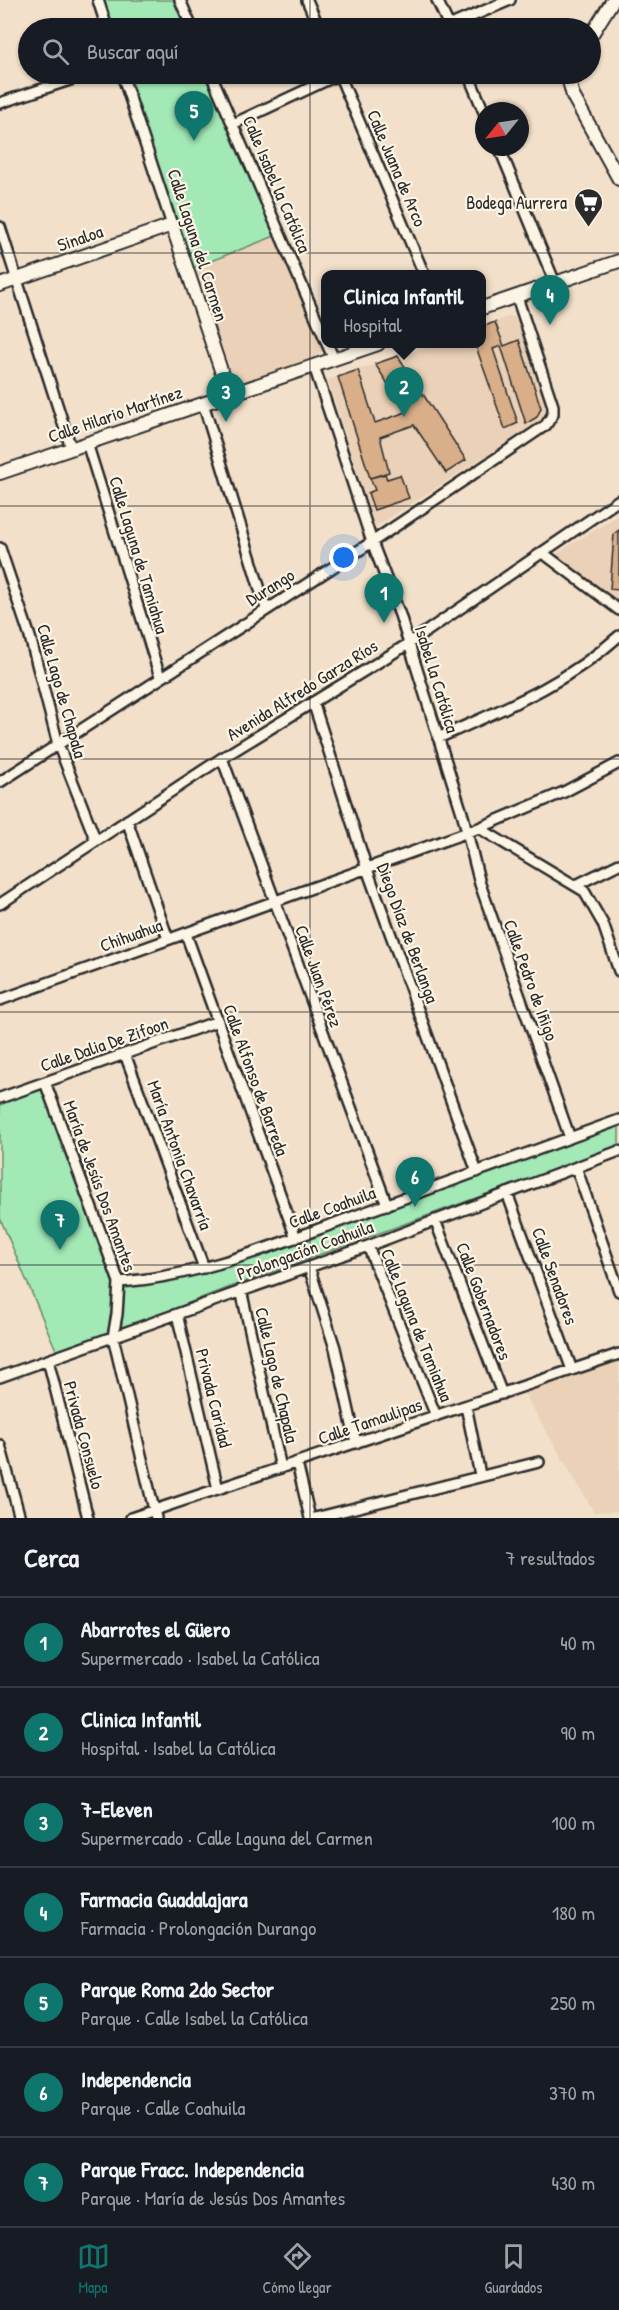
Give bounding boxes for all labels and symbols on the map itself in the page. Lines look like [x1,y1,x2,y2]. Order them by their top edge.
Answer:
pin: 5 [174,92,214,141]
north arrow [475,102,529,156]
street label: Calle Juana de Arco [361,106,433,230]
street label: Calle Isabel la Católica [237,111,317,257]
street label: Calle Laguna del Carmen [162,166,234,324]
supermarket icon: Bodega Aurrera [572,186,604,228]
place label: Bodega Aurrera [466,190,567,215]
street label: Sinaloa [54,219,106,257]
pin: 4 [530,276,570,325]
pin: 2 [384,368,424,417]
pin: 3 [206,372,246,422]
street label: Calle Hilario Martínez [44,379,186,449]
street label: Calle Laguna de Tamiahua [103,473,175,637]
your location [329,543,358,572]
street label: Durango [241,562,299,612]
pin: 1 [364,574,404,623]
street label: Calle Lago de Chapala [31,621,93,761]
street label: Isabel la Católica [409,622,465,736]
street label: Avenida Alfredo Garza Ríos [222,633,382,747]
street label: Diego Díaz de Berlanga [371,860,445,1006]
street label: Chihuahua [96,912,166,958]
street label: Calle Pedro de Iñigo [498,916,564,1044]
street label: Calle Juan Pérez [289,922,349,1031]
street label: Calle Alfonso de Barreda [217,1001,295,1159]
street label: Calle Dalia De Zifoon [37,1010,171,1078]
street label: María Antonia Chavarría [141,1077,219,1233]
street label: María de Jesús Dos Amantes [57,1097,143,1275]
pin: 6 [396,1158,434,1207]
street label: Calle Coahuila [285,1180,379,1234]
pin: 7 [40,1200,80,1250]
street label: Prolongación Coahuila [233,1214,377,1286]
street label: Calle Senadores [526,1224,584,1328]
street label: Calle Gobernadores [450,1239,518,1363]
street label: Calle Laguna de Tamiahua [375,1245,459,1405]
street label: Calle Lago de Chapala [249,1305,305,1445]
street label: Privada Caridad [190,1346,238,1450]
street label: Privada Consuelo [58,1378,110,1492]
street label: Calle Tamaulipas [315,1392,425,1450]

